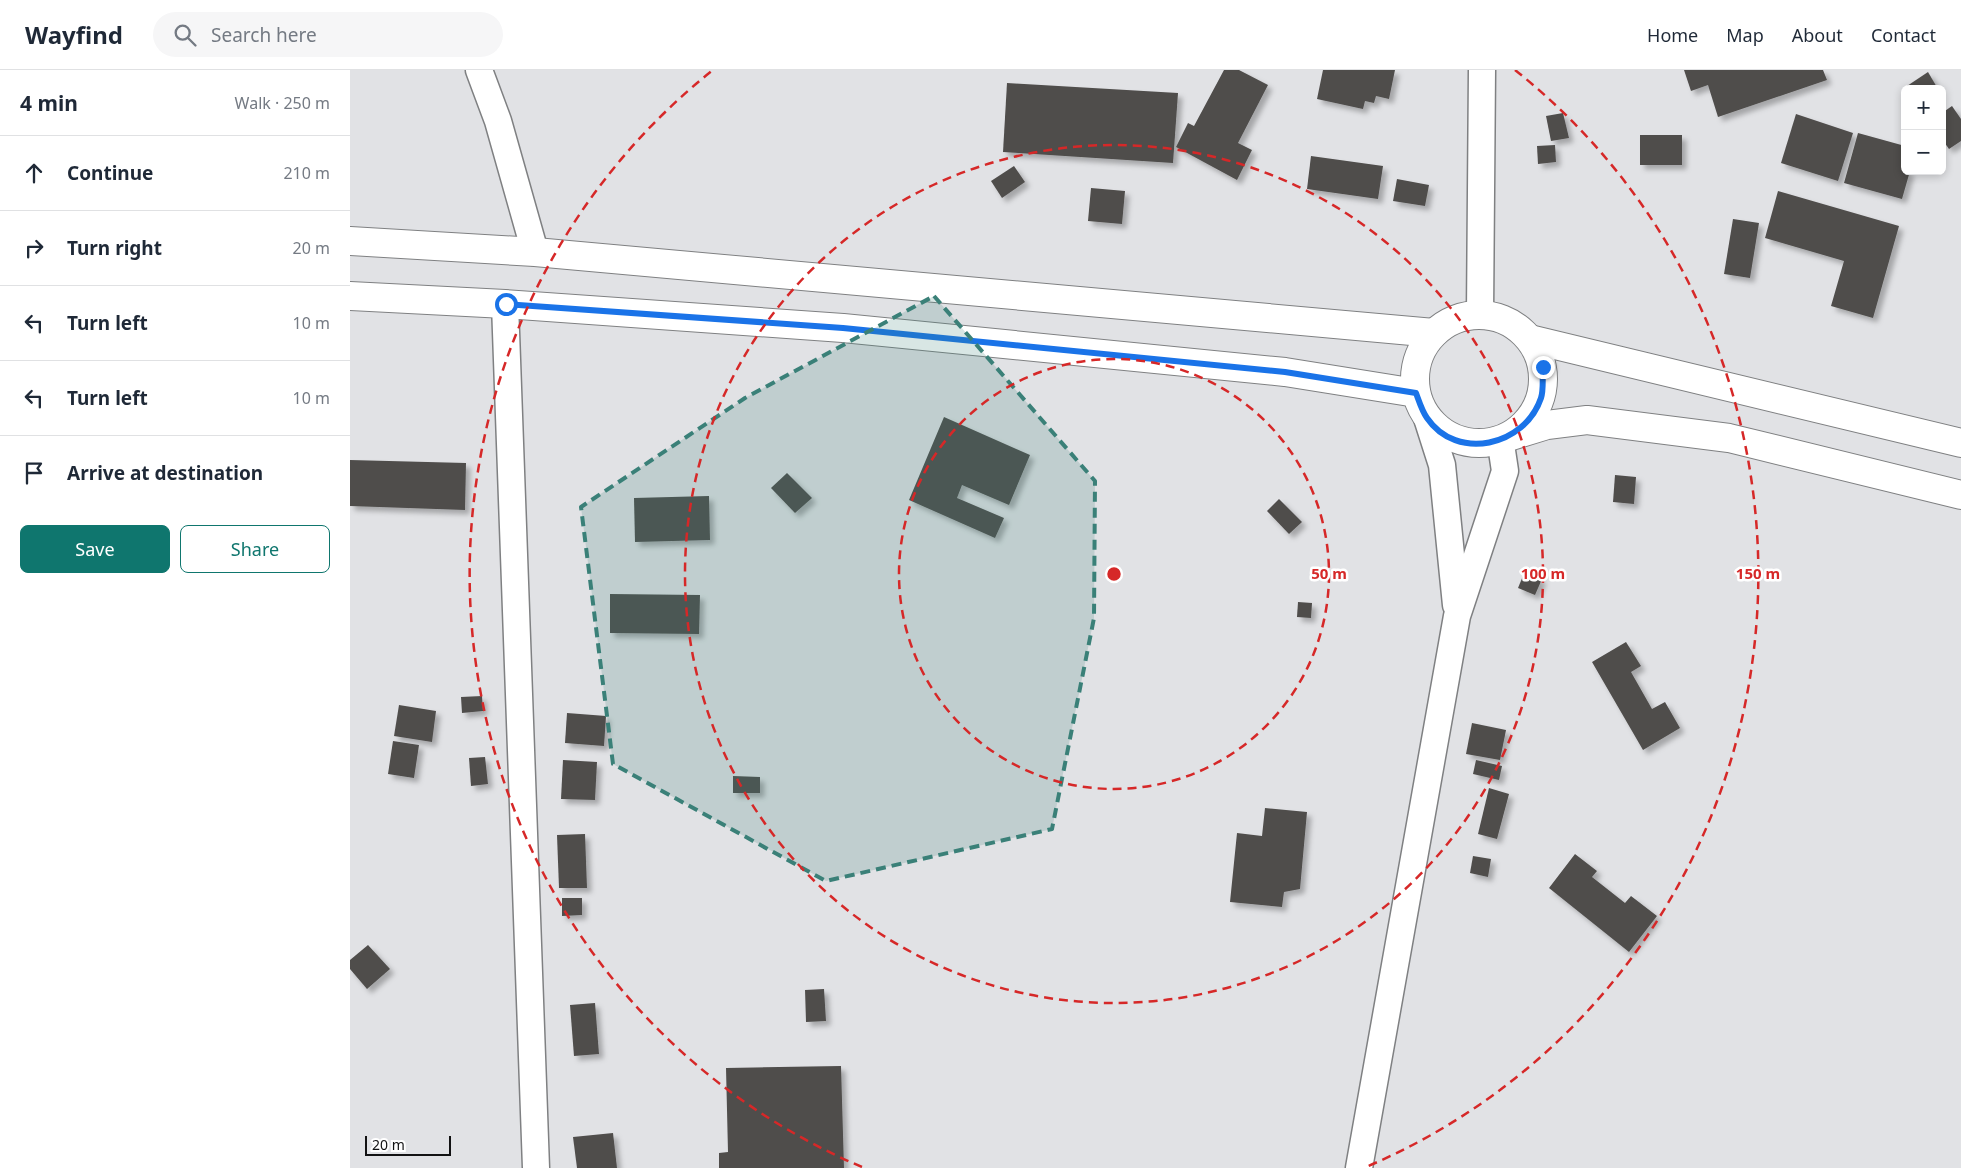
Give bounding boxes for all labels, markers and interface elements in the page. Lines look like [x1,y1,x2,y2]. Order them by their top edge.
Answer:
search box [153,12,503,57]
text: Wayfind [25,18,123,51]
icon: search [171,21,199,49]
text: Search here [211,22,317,48]
text: Home [1647,23,1698,47]
text: Map [1726,23,1764,47]
text: About [1792,23,1843,47]
text: Contact [1871,23,1936,47]
map controls [1901,85,1946,175]
button: + [1901,85,1946,130]
text: 4 min [20,89,78,117]
text: Walk · 250 m [235,92,330,114]
button: − [1901,130,1946,175]
icon: ahead [20,159,48,187]
text: Continue [67,160,153,186]
text: 210 m [283,162,330,184]
icon: right [20,234,48,262]
text: Turn right [67,235,162,261]
text: 20 m [293,237,330,259]
route start [495,293,518,316]
icon: left [20,309,48,337]
text: Turn left [67,310,148,336]
text: 10 m [293,312,330,334]
route end [1532,356,1555,379]
icon: left [20,384,48,412]
text: Turn left [67,385,148,411]
text: 10 m [293,387,330,409]
icon: arrive [20,459,48,487]
text: Arrive at destination [67,460,263,486]
button: Save [20,525,170,573]
button: Share [180,525,330,573]
text: 50 m [1311,563,1347,583]
text: 100 m [1521,563,1565,583]
text: 150 m [1736,563,1780,583]
centre of rings [1105,565,1123,583]
scale bar [365,1133,451,1156]
text: 20 m [372,1135,405,1154]

